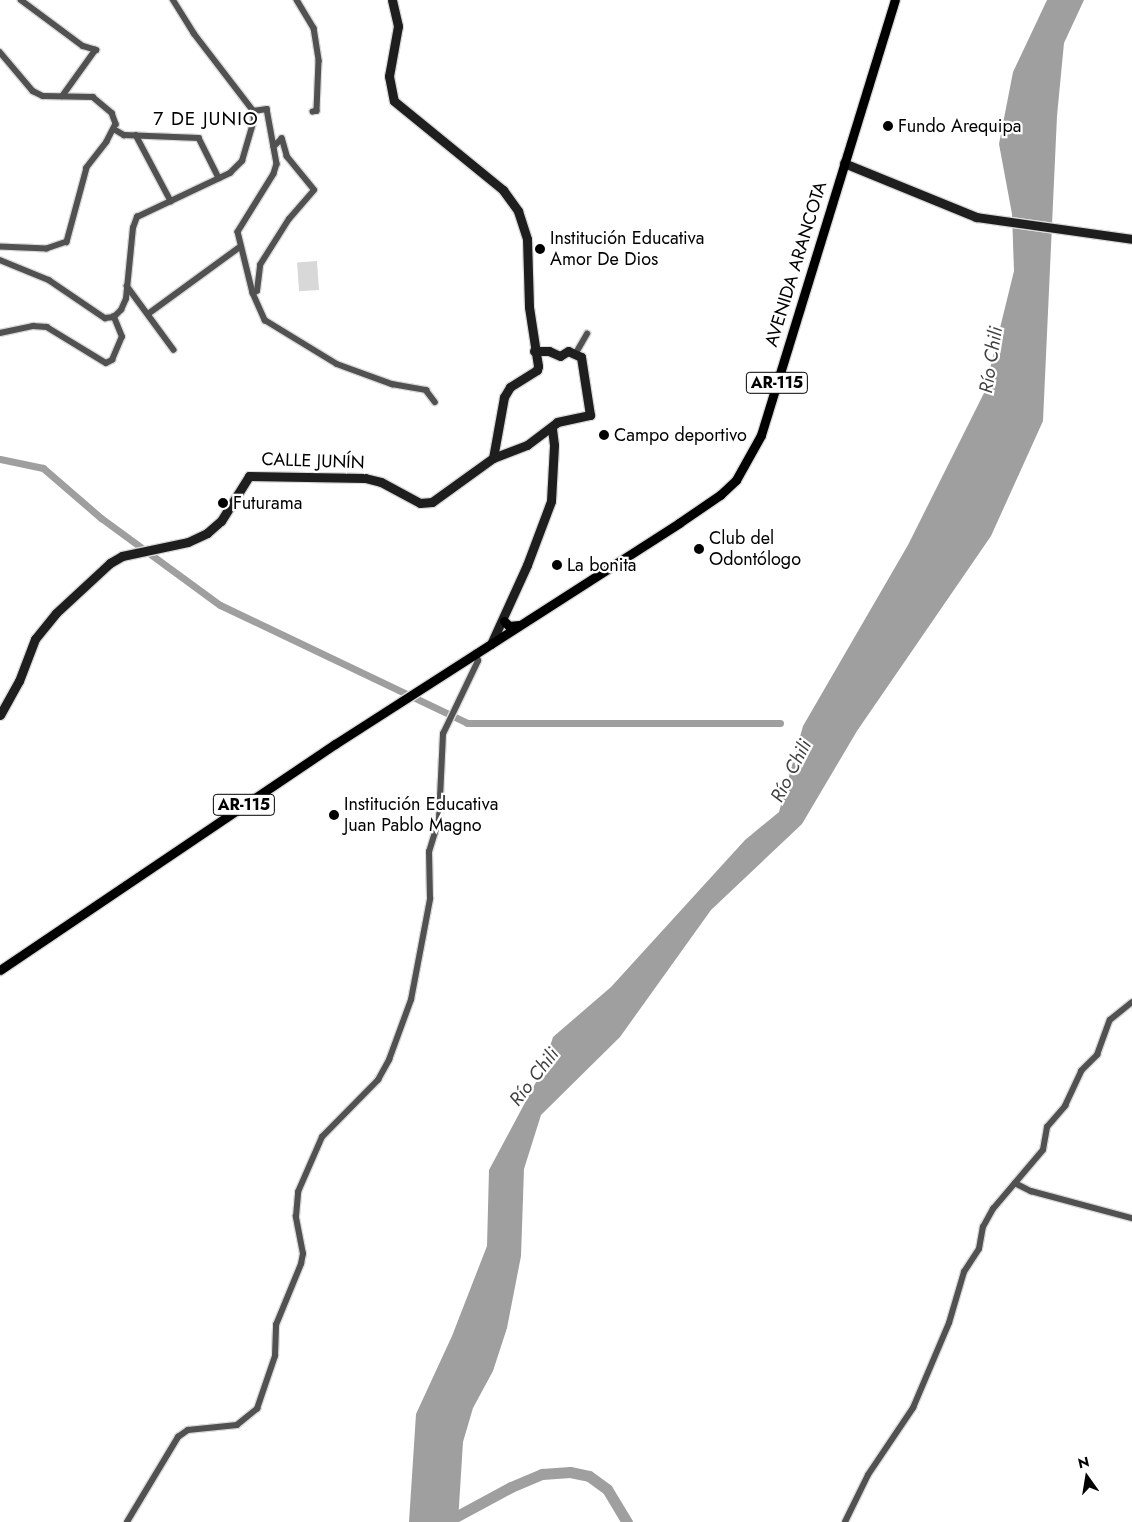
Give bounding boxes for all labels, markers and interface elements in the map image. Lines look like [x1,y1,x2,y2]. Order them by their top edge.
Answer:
district label: 7 DE JUNIO [152,108,260,130]
place label: Fundo Arequipa [898,115,1021,137]
marker: Fundo Arequipa [882,120,894,132]
street label: AVENIDA ARANCOTA [761,179,831,349]
place label: Institución Educativa Amor De Dios [550,228,704,270]
marker: Institución Educativa Amor De Dios [534,243,546,255]
water label: Río Chili [974,325,1008,395]
road number: AR-115 [746,369,808,396]
place label: Campo deportivo [614,424,747,446]
marker: Campo deportivo [598,429,610,441]
street label: CALLE JUNÍN [261,448,365,474]
place label: Futurama [233,492,302,514]
marker: Futurama [217,497,229,509]
place label: Club del Odontólogo [709,528,801,570]
marker: Club del Odontólogo [693,543,705,555]
place label: La bonita [567,554,636,576]
marker: La bonita [551,559,563,571]
water label: Río Chili [766,736,816,806]
road number: AR-115 [213,792,275,818]
place label: Institución Educativa Juan Pablo Magno [344,794,498,836]
marker: Institución Educativa Juan Pablo Magno [328,809,340,821]
water label: Río Chili [504,1044,564,1110]
text: N [1076,1451,1091,1473]
north arrow [1062,1452,1112,1502]

